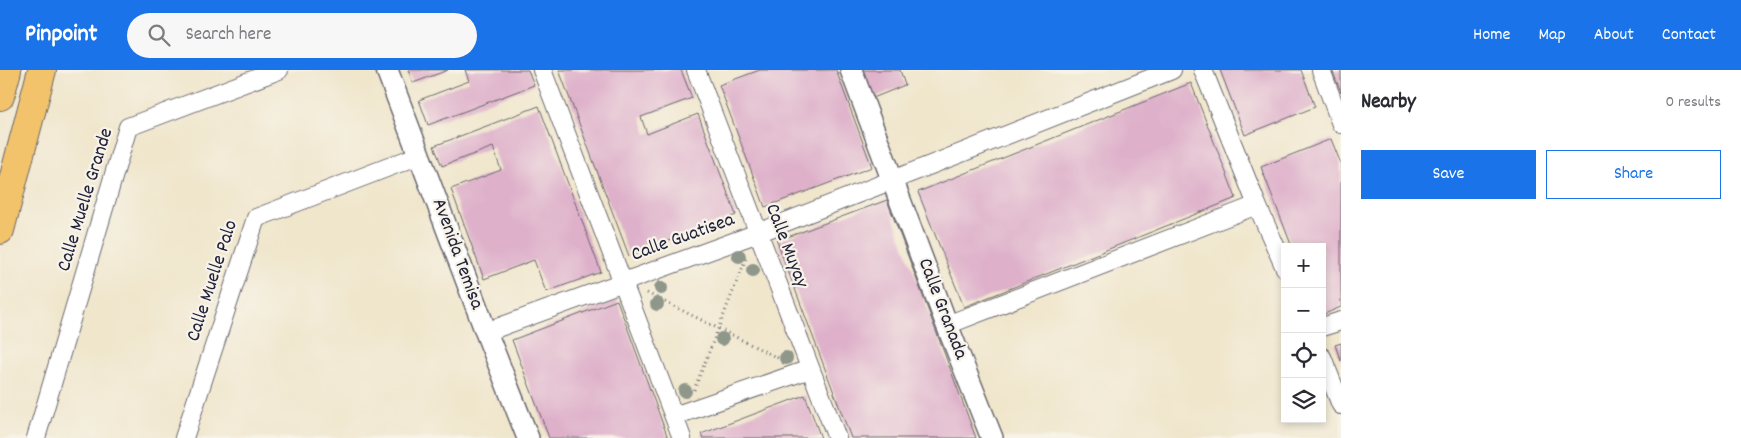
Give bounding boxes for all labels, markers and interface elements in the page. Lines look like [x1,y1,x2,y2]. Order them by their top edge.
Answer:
search box [127,13,477,58]
text: Pinpoint [25,18,97,52]
icon: search [145,21,173,49]
text: Search here [185,22,271,49]
text: Home [1473,23,1510,48]
text: Map [1538,23,1566,48]
text: About [1594,23,1634,48]
text: Contact [1662,23,1716,48]
text: Nearby [1361,88,1416,118]
text: 0 results [1666,91,1721,114]
street label: Calle Muelle Grande [51,125,121,275]
button: Save [1361,150,1536,199]
button: Share [1546,150,1721,199]
street label: Avenida Temisa [424,195,490,314]
street label: Calle Muyay [757,200,815,293]
street label: Calle Guatisea [628,206,739,270]
street label: Calle Muelle Palo [180,217,246,345]
map controls [1281,243,1326,423]
button: + [1281,243,1326,288]
street label: Calle Granada [910,254,974,364]
button: − [1281,288,1326,333]
button: locate [1281,333,1326,378]
button: layers [1281,378,1326,423]

